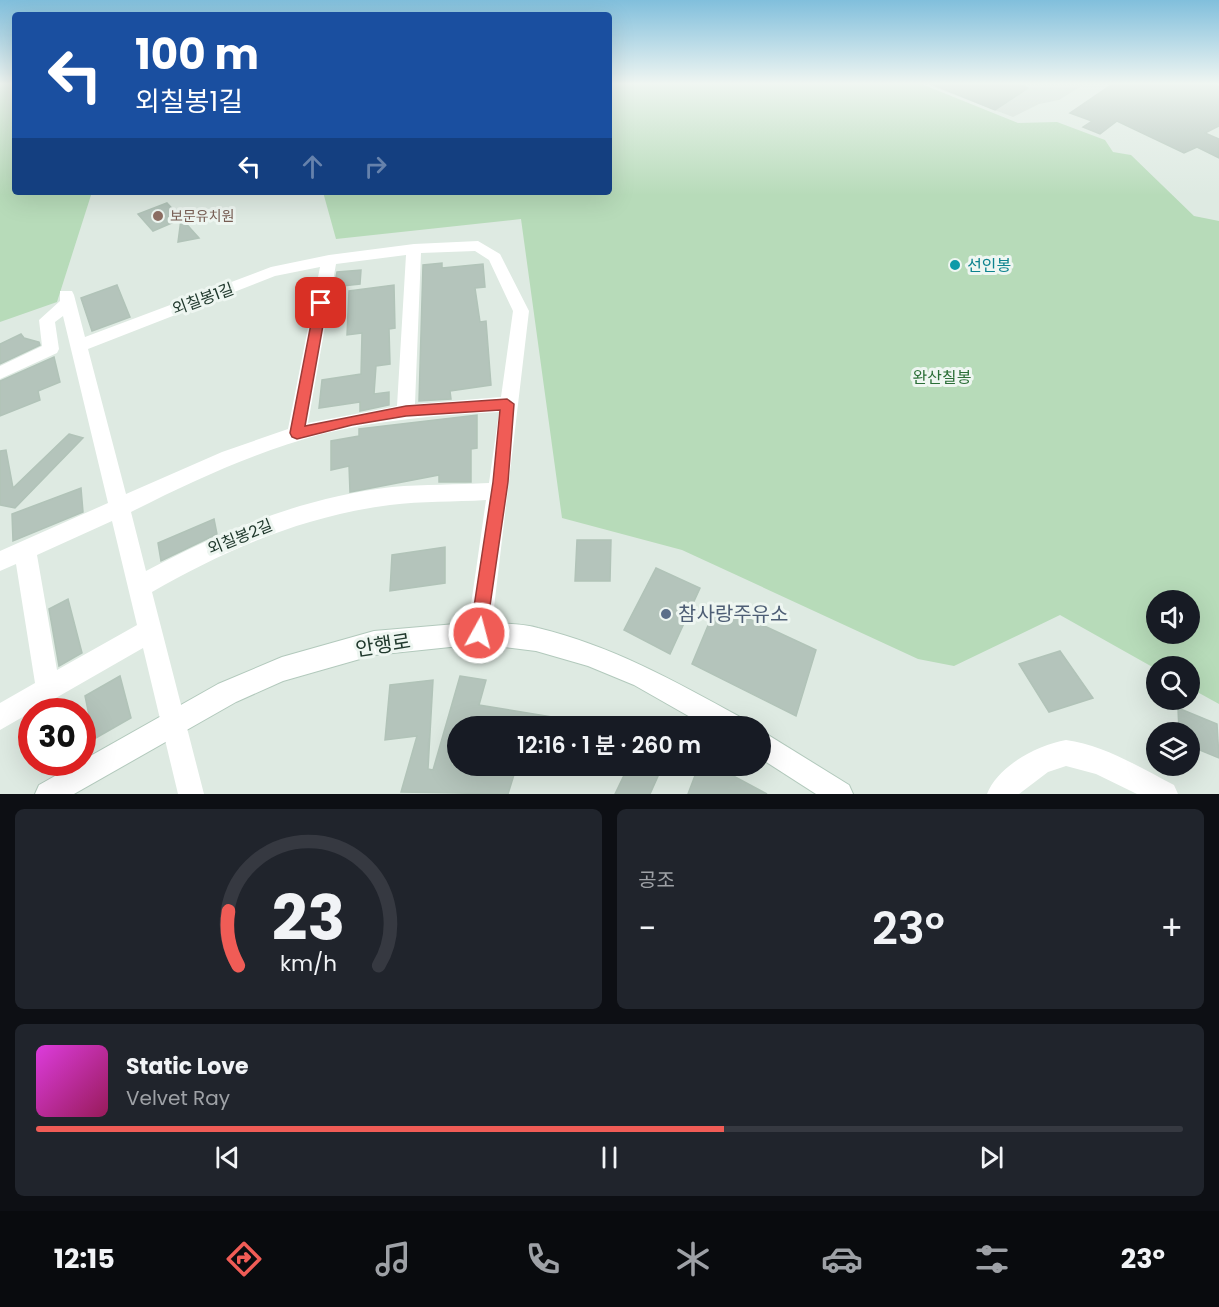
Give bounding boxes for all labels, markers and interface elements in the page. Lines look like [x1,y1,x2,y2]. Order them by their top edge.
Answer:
text: 100 m [135,25,259,84]
icon: left [36,36,114,114]
text: 외칠봉1길 [135,83,243,120]
icon: left [233,150,266,183]
icon: ahead [296,150,329,183]
icon: right [359,150,392,183]
place label: 보문유치원 [170,206,234,226]
marker: 보문유치원 [151,209,165,223]
place label: 선인봉 [967,254,1011,277]
marker: 선인봉 [948,258,962,272]
street label: 외칠봉1길 [169,277,237,321]
pin [295,277,346,328]
icon: arrive [304,286,337,319]
park label: 완산칠봉 [913,366,971,389]
street label: 외칠봉2길 [204,514,276,560]
map controls [1146,590,1200,776]
button: sound [1146,590,1200,644]
place label: 참사랑주유소 [678,600,788,628]
position arrow [447,601,511,665]
marker: 참사랑주유소 [659,607,673,621]
street label: 안행로 [354,627,412,663]
button: search [1146,656,1200,710]
speed limit sign: 30 [18,698,96,776]
button: layers [1146,722,1200,776]
text: 12:16 · 1 분 · 260 m [517,730,701,761]
text: 공조 [638,866,675,894]
text: 23 [272,874,345,962]
text: 23° [872,897,945,960]
text: − [638,905,656,952]
text: + [1160,905,1183,952]
text: km/h [280,948,337,979]
text: Static Love [126,1051,249,1082]
text: Velvet Ray [126,1084,230,1112]
icon: previous [211,1141,244,1174]
icon: pause [593,1141,626,1174]
icon: next [975,1141,1008,1174]
icon: directions [223,1238,265,1280]
icon: music [372,1238,414,1280]
icon: phone [522,1238,564,1280]
icon: climate [672,1238,714,1280]
icon: car [821,1238,863,1280]
icon: filters [971,1238,1013,1280]
text: 12:15 [54,1240,115,1277]
text: 23° [1121,1240,1165,1277]

